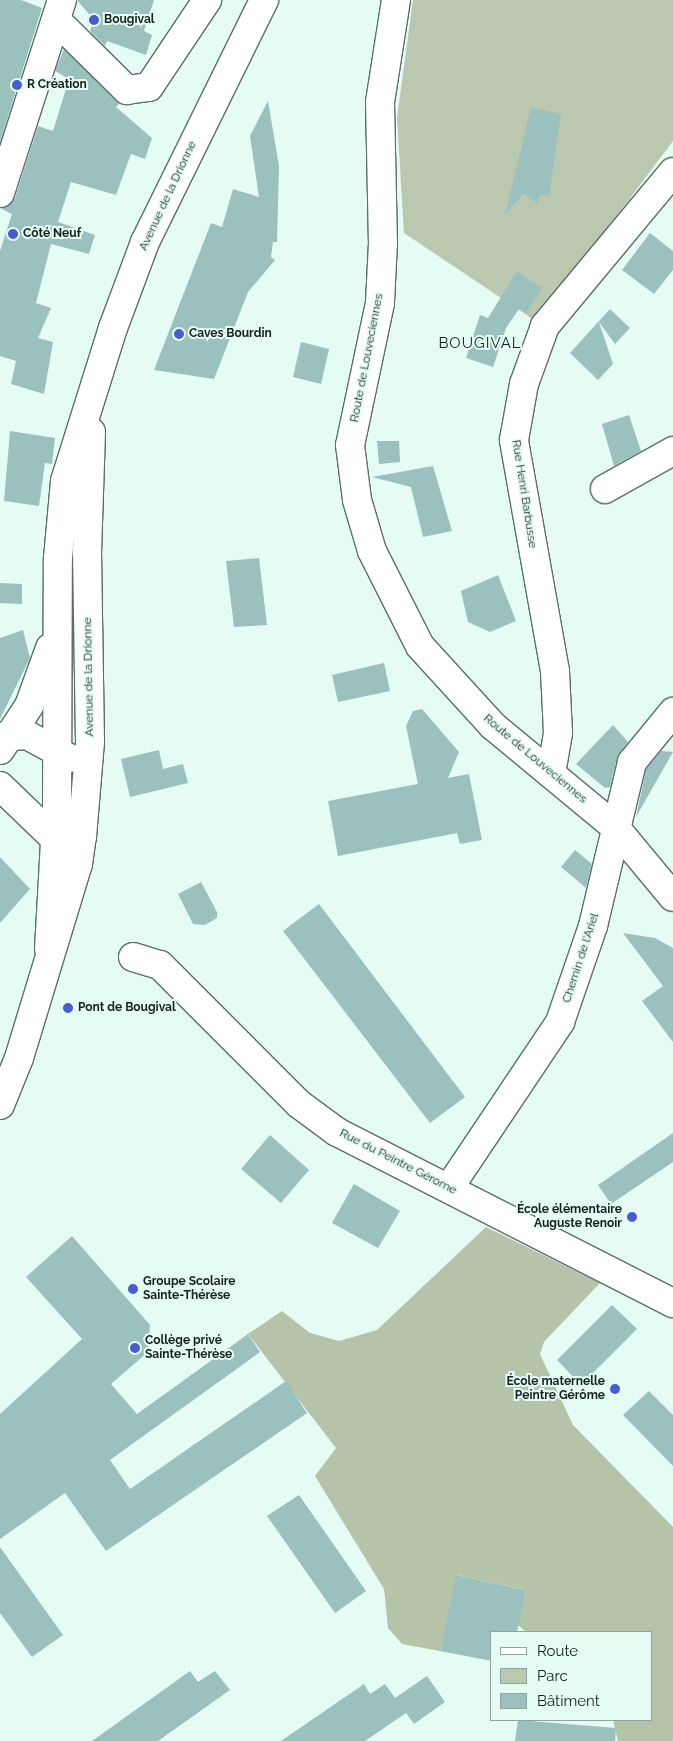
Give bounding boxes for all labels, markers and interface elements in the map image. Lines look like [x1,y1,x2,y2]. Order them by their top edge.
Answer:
place label: Bougival [104,13,155,27]
marker: Bougival [88,14,100,26]
place label: R Création [27,78,87,92]
marker: R Création [11,79,23,91]
street label: Avenue de la Drionne [136,139,200,253]
place label: Côté Neuf [23,227,81,241]
marker: Côté Neuf [7,228,19,240]
street label: Route de Louveciennes [347,292,387,424]
place label: Caves Bourdin [189,327,272,341]
marker: Caves Bourdin [173,328,185,340]
district label: BOUGIVAL [437,335,523,353]
street label: Rue Henri Barbusse [508,439,540,549]
street label: Avenue de la Drionne [81,617,97,737]
street label: Route de Louveciennes [480,711,590,807]
street label: Chemin de l'Ariel [560,911,602,1005]
place label: Pont de Bougival [78,1001,176,1015]
marker: Pont de Bougival [62,1002,74,1014]
street label: Rue du Peintre Gérome [337,1126,459,1198]
place label: École élémentaire Auguste Renoir [517,1203,622,1231]
marker: École élémentaire Auguste Renoir [626,1211,638,1223]
place label: Groupe Scolaire Sainte-Thérèse [143,1275,235,1303]
marker: Groupe Scolaire Sainte-Thérèse [127,1283,139,1295]
place label: Collège privé Sainte-Thérèse [145,1334,232,1362]
marker: Collège privé Sainte-Thérèse [129,1342,141,1354]
place label: École maternelle Peintre Gérôme [506,1375,605,1403]
marker: École maternelle Peintre Gérôme [609,1383,621,1395]
legend [490,1631,653,1721]
text: Route [537,1642,578,1660]
text: Parc [537,1667,568,1685]
text: Bâtiment [537,1692,600,1710]

